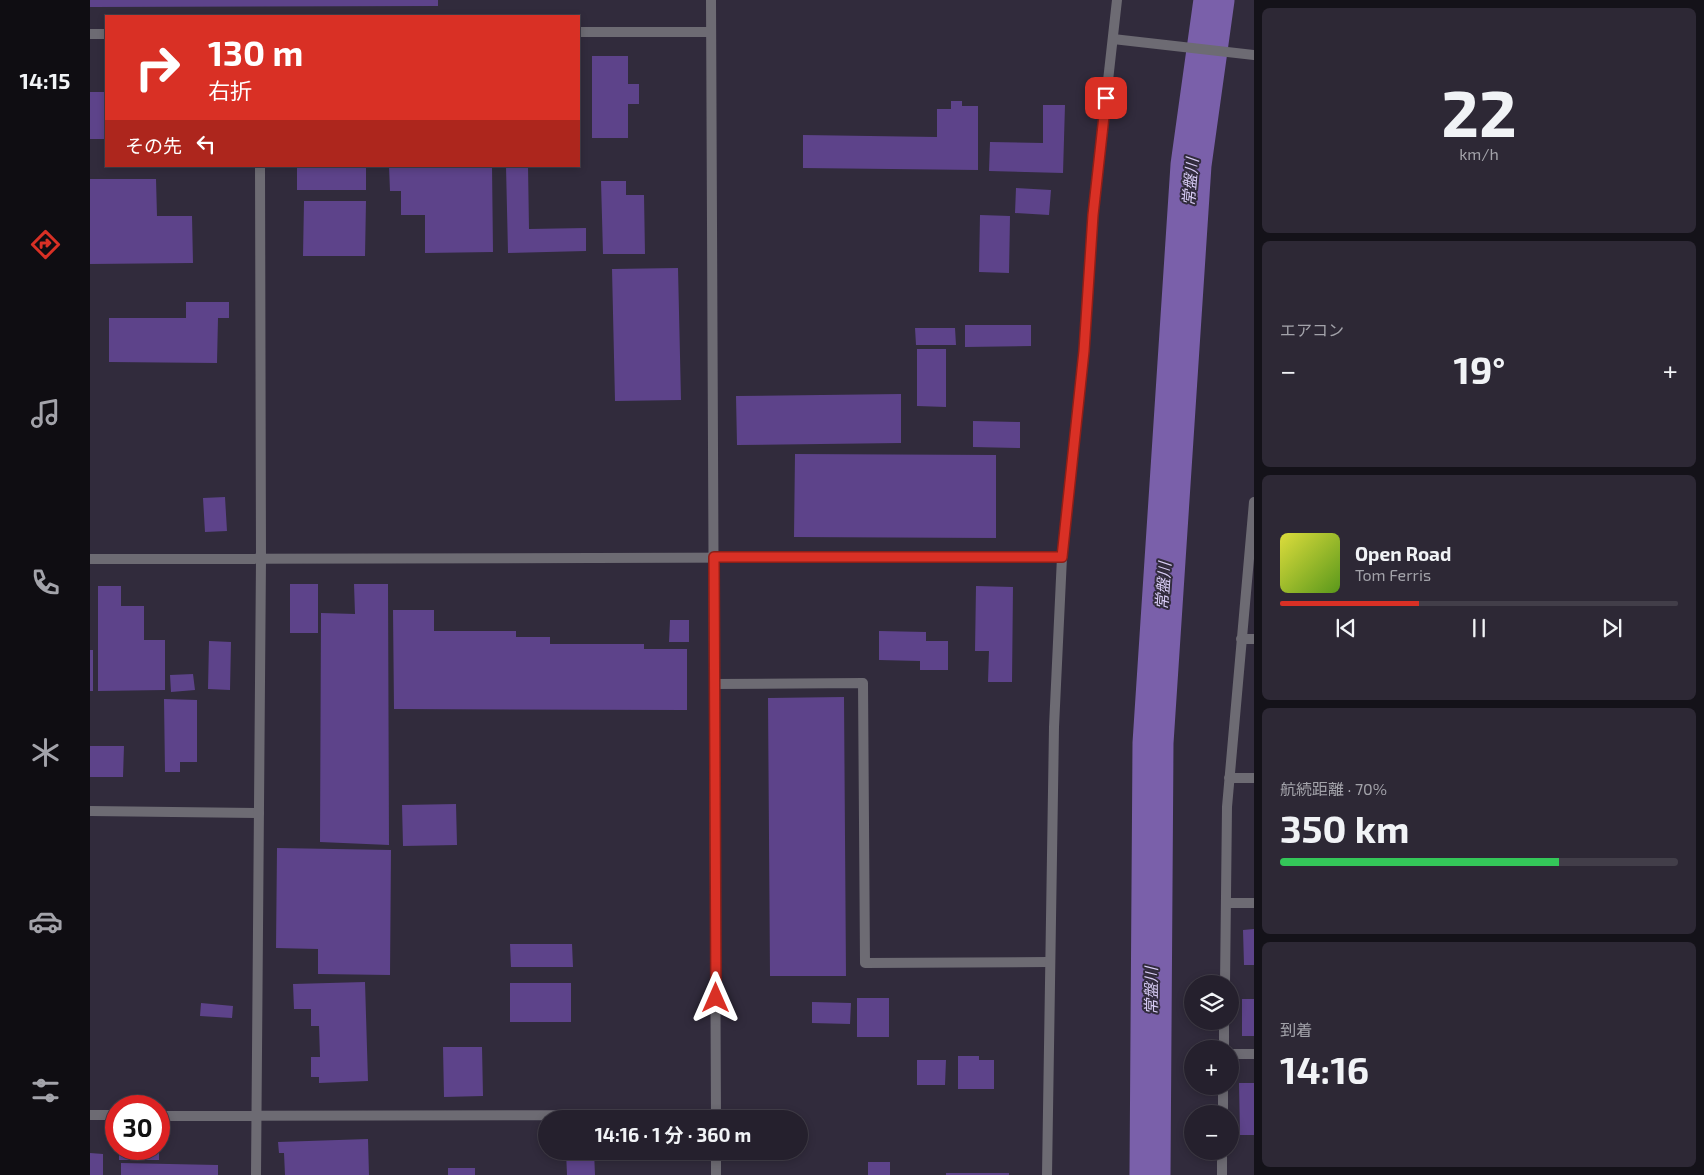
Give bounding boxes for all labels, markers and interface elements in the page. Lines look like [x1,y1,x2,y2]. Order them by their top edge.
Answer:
text: 130 m [208,31,303,73]
icon: right [125,35,190,100]
text: 14:15 [20,67,70,93]
text: 22 [1441,72,1517,150]
text: 右折 [208,77,252,103]
pin [1085,77,1127,119]
icon: arrive [1092,84,1120,112]
icon: left [192,130,220,158]
text: その先 [125,134,182,157]
text: km/h [1459,144,1499,163]
water label: 常盤川 [1178,155,1201,207]
icon: directions [28,227,63,262]
text: エアコン [1280,320,1344,339]
text: 19° [1454,346,1505,392]
text: − [1280,353,1296,387]
text: + [1663,353,1678,387]
icon: music [28,396,63,431]
text: Open Road [1355,542,1451,565]
water label: 常盤川 [1151,559,1174,611]
icon: phone [28,565,63,600]
text: Tom Ferris [1355,565,1431,584]
icon: previous [1332,614,1360,642]
icon: pause [1465,614,1493,642]
icon: next [1598,614,1626,642]
icon: climate [28,735,63,770]
text: 航続距離 · 70% [1280,779,1387,798]
text: 350 km [1280,805,1409,851]
icon: car [28,904,63,939]
water label: 常盤川 [1141,965,1160,1015]
position arrow [689,971,741,1023]
map controls [1184,975,1239,1160]
button: layers [1184,975,1239,1030]
text: 到着 [1280,1020,1312,1039]
button: + [1184,1040,1239,1095]
text: 14:16 [1280,1046,1369,1092]
icon: filters [28,1073,63,1108]
speed limit sign: 30 [105,1095,170,1160]
button: − [1184,1105,1239,1160]
text: 14:16 · 1 分 · 360 m [595,1123,751,1146]

